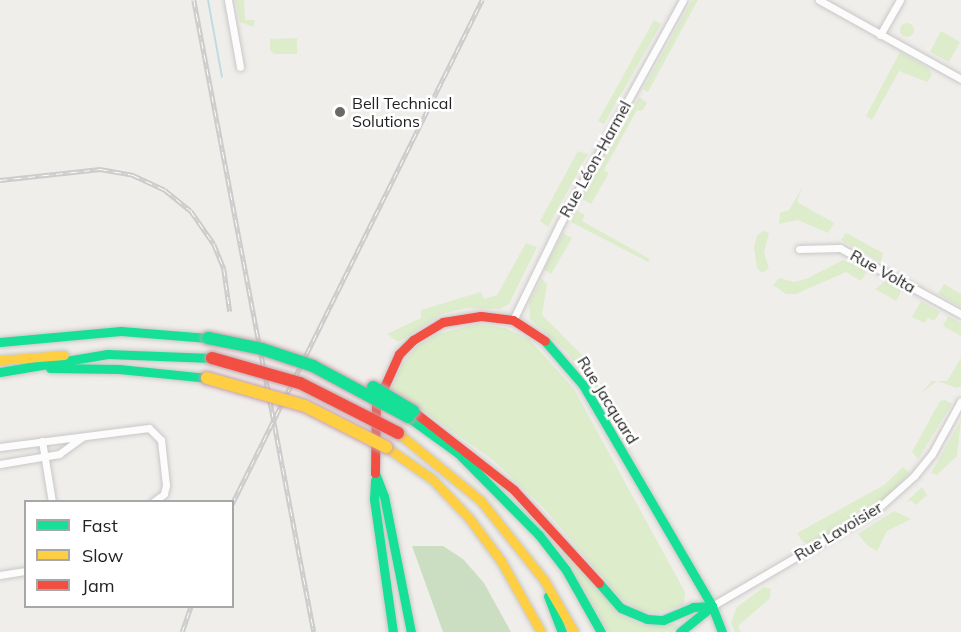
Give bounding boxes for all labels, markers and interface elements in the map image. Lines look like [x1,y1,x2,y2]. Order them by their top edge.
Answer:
place label: Bell Technical Solutions [352,93,452,131]
street label: Rue Léon-Harmel [555,97,635,221]
marker: Bell Technical Solutions [333,105,347,119]
street label: Rue Volta [847,245,919,297]
street label: Rue Jacquard [573,353,643,447]
street label: Rue Lavoisier [791,497,885,565]
legend [24,500,234,608]
text: Fast [82,514,118,537]
text: Slow [82,544,123,567]
text: Jam [82,574,115,597]

